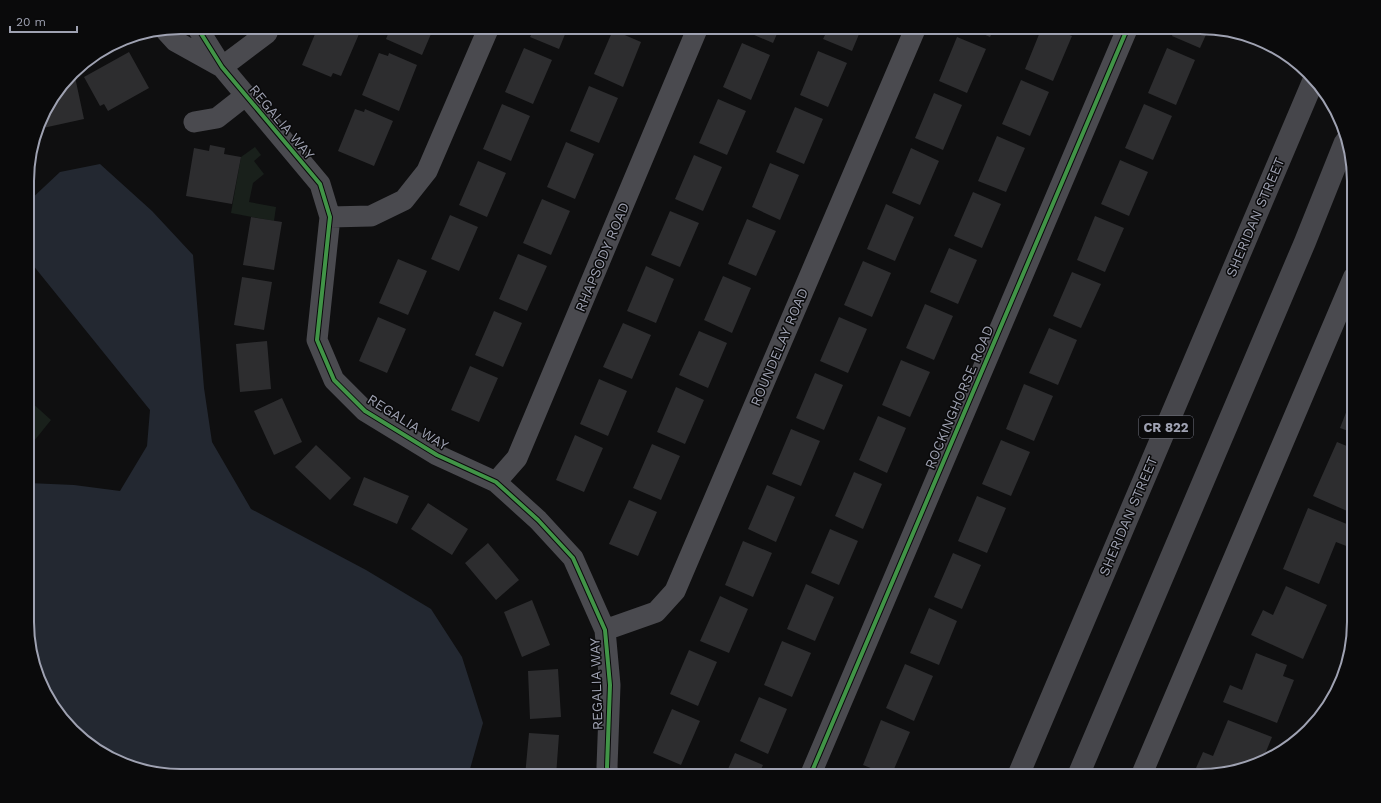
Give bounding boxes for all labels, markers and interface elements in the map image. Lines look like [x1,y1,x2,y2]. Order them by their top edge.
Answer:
scale bar [10,8,77,34]
text: 20 m [16,15,46,29]
street label: REGALIA WAY [246,82,318,162]
street label: SHERIDAN STREET [1223,154,1288,279]
street label: RHAPSODY ROAD [572,200,632,314]
street label: ROUNDELAY ROAD [747,286,811,408]
street label: ROCKINGHORSE ROAD [921,323,997,471]
street label: REGALIA WAY [365,391,451,453]
road number: CR 822 [1139,416,1193,438]
street label: SHERIDAN STREET [1096,453,1161,578]
street label: REGALIA WAY [586,638,606,730]

